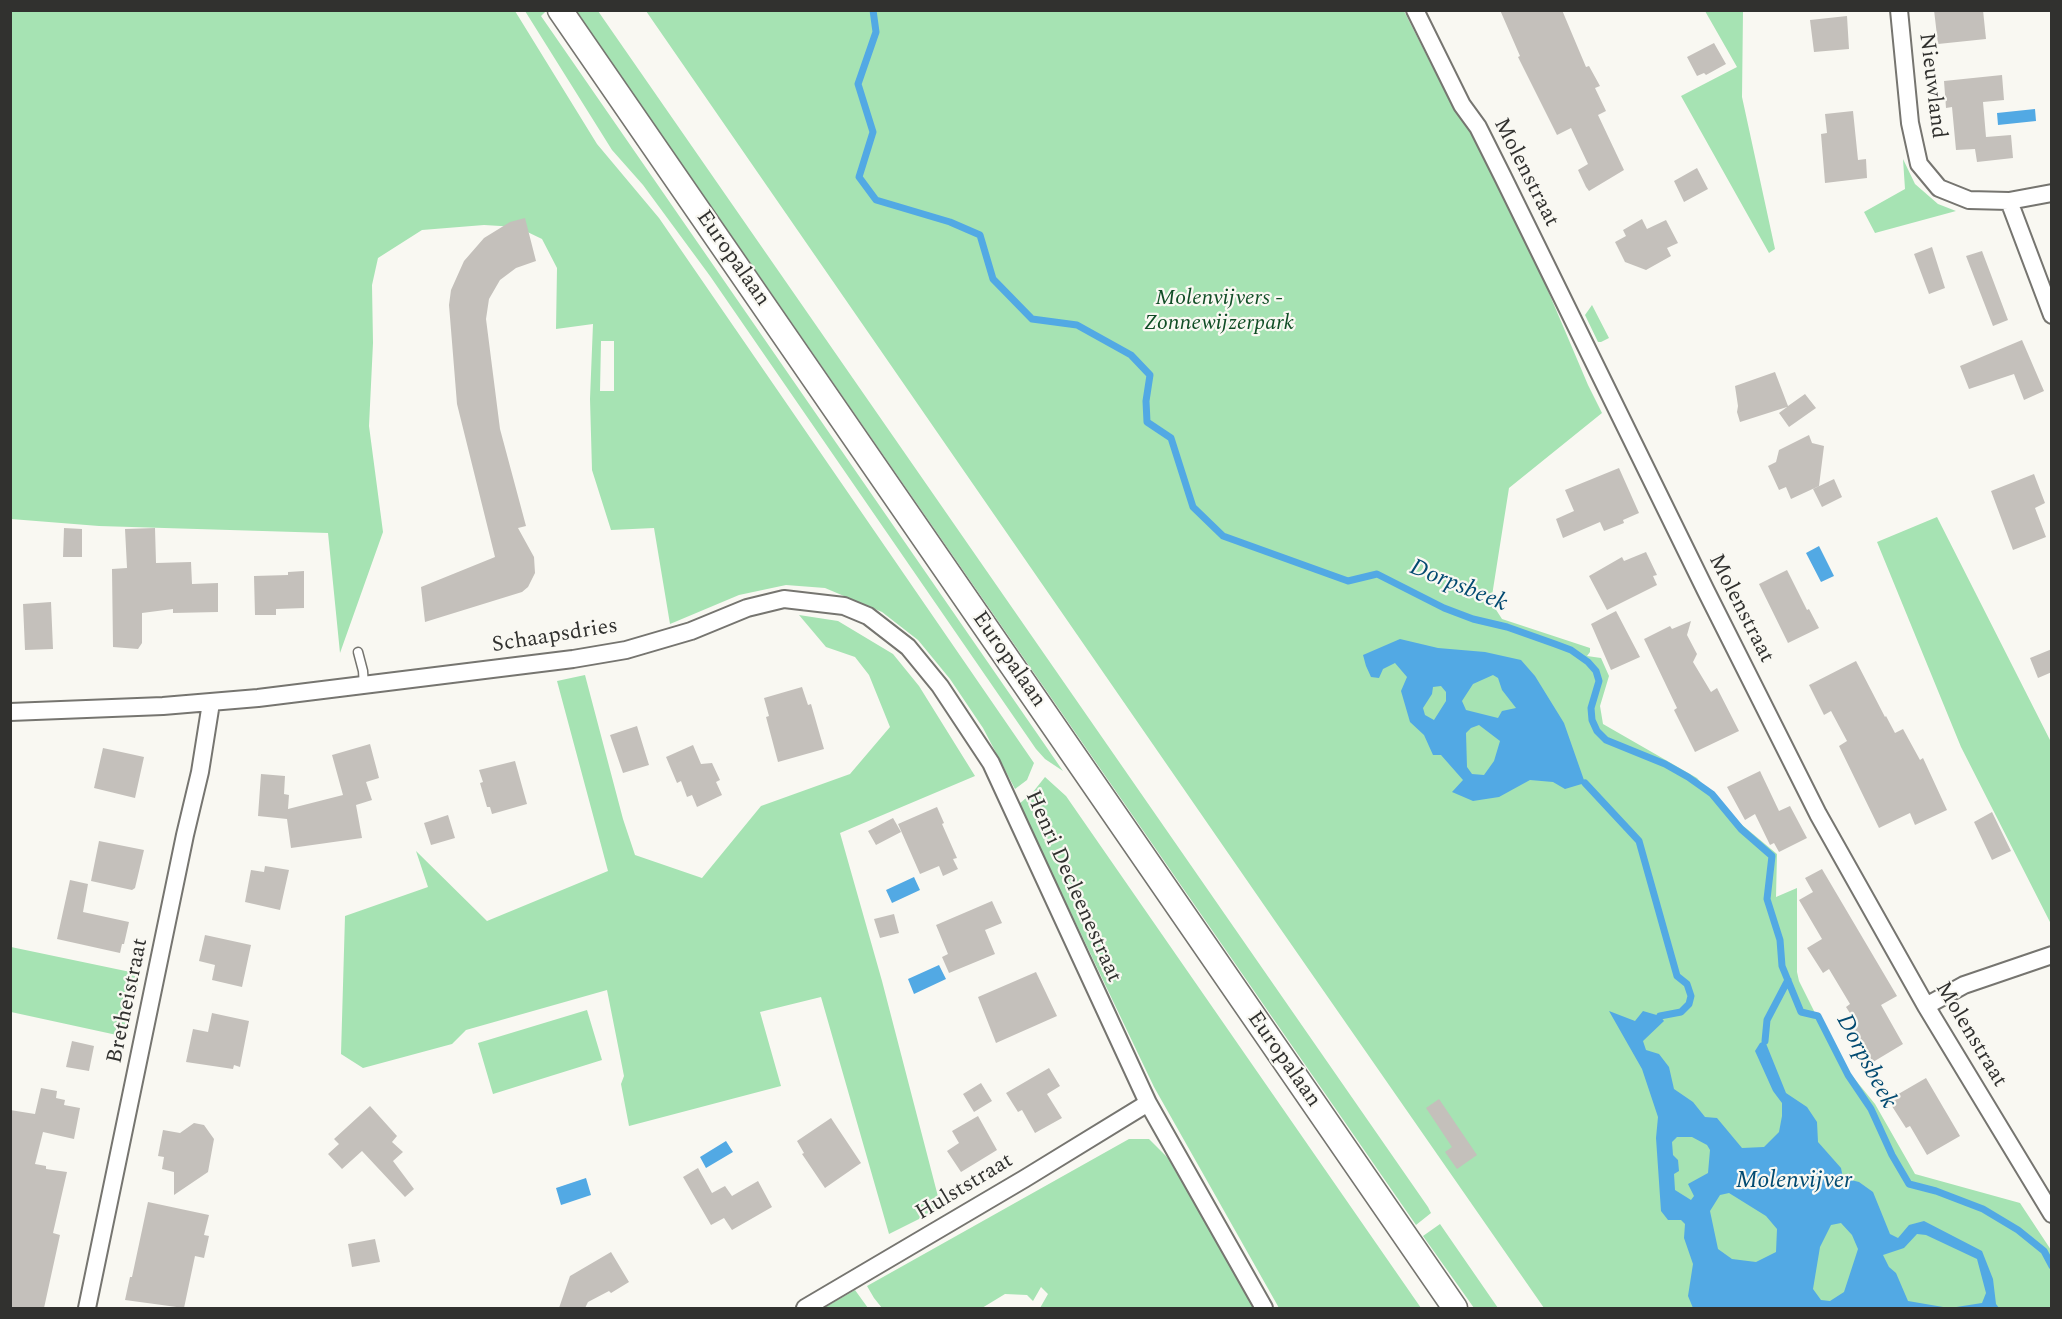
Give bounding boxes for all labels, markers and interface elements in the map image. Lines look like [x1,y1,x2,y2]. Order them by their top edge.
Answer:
street label: Nieuwland [1911,32,1951,140]
street label: Molenstraat [1486,114,1564,232]
street label: Europalaan [689,206,775,312]
park label: Molenvijvers - Zonnewijzerpark [1144,287,1294,338]
street label: Molenstraat [1701,550,1779,668]
water label: Dorpsbeek [1405,554,1511,620]
street label: Europalaan [965,607,1051,713]
street label: Schaapsdries [490,614,620,660]
street label: Henri Decleenestraat [1018,787,1126,987]
street label: Bretheistraat [103,936,155,1066]
street label: Molenstraat [1928,977,2012,1093]
street label: Europalaan [1240,1007,1326,1113]
water label: Dorpsbeek [1828,1010,1902,1114]
street label: Hulststraat [911,1149,1019,1227]
water label: Molenvijver [1736,1168,1852,1196]

